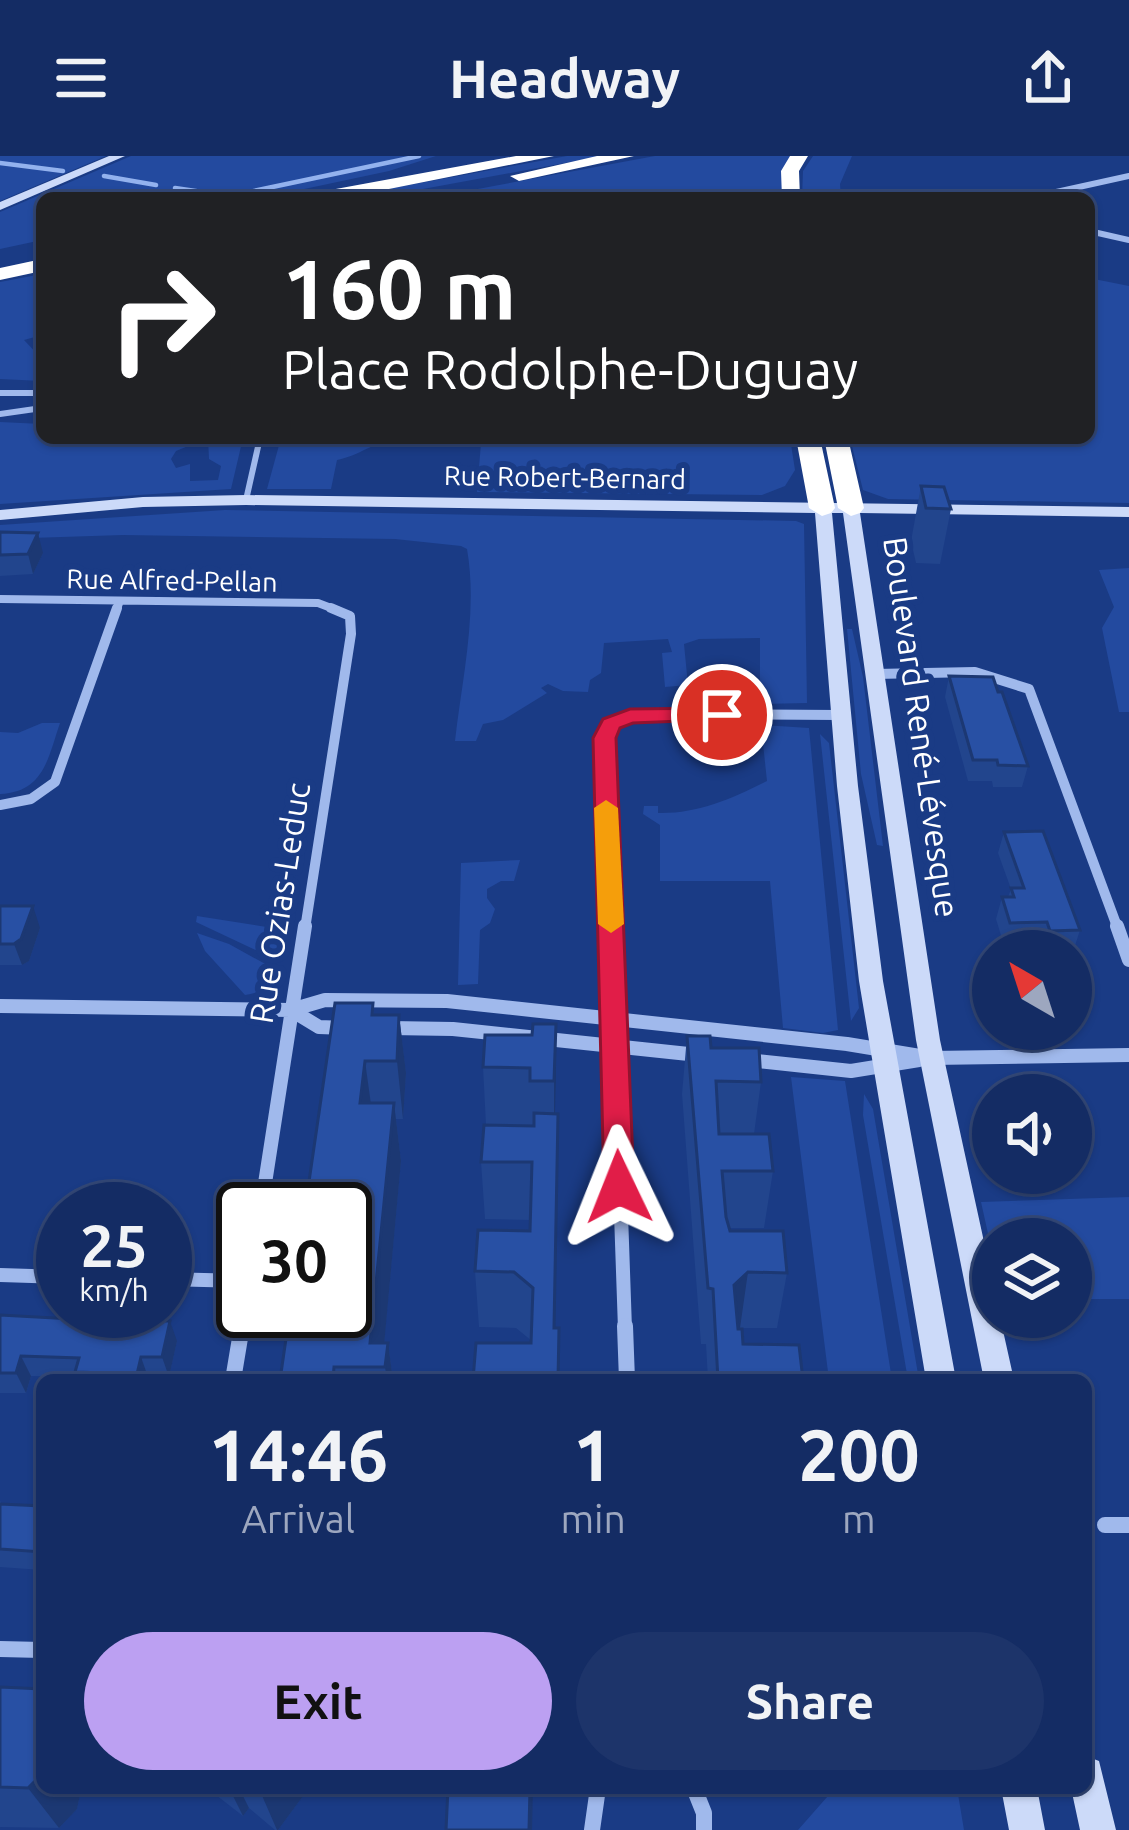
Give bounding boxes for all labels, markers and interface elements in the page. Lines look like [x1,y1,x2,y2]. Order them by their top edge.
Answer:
icon: menu [48,45,114,111]
icon: share [1015,45,1081,111]
text: Headway [449,48,680,108]
icon: right [84,240,240,396]
text: 160 m [282,241,516,335]
text: Place Rodolphe-Duguay [282,339,858,399]
street label: Rue Robert-Bernard [444,460,686,494]
street label: Boulevard René-Lévesque [877,534,967,920]
street label: Rue Alfred-Pellan [66,563,278,597]
pin [671,664,773,766]
icon: arrive [689,682,755,748]
street label: Rue Ozias-Leduc [242,780,316,1026]
north arrow [972,930,1092,1050]
map controls [972,930,1092,1338]
button: sound [972,1074,1092,1194]
position arrow [556,1124,682,1250]
speed limit sign: 30 [216,1182,372,1338]
text: 25 [80,1211,148,1278]
button: layers [972,1218,1092,1338]
text: km/h [79,1273,149,1307]
text: 14:46 [208,1414,388,1495]
text: 1 [573,1414,613,1495]
text: 200 [798,1414,920,1495]
text: Arrival [241,1497,355,1540]
text: min [560,1497,626,1540]
text: m [842,1497,876,1540]
button: Exit [84,1632,552,1770]
button: Share [576,1632,1044,1770]

